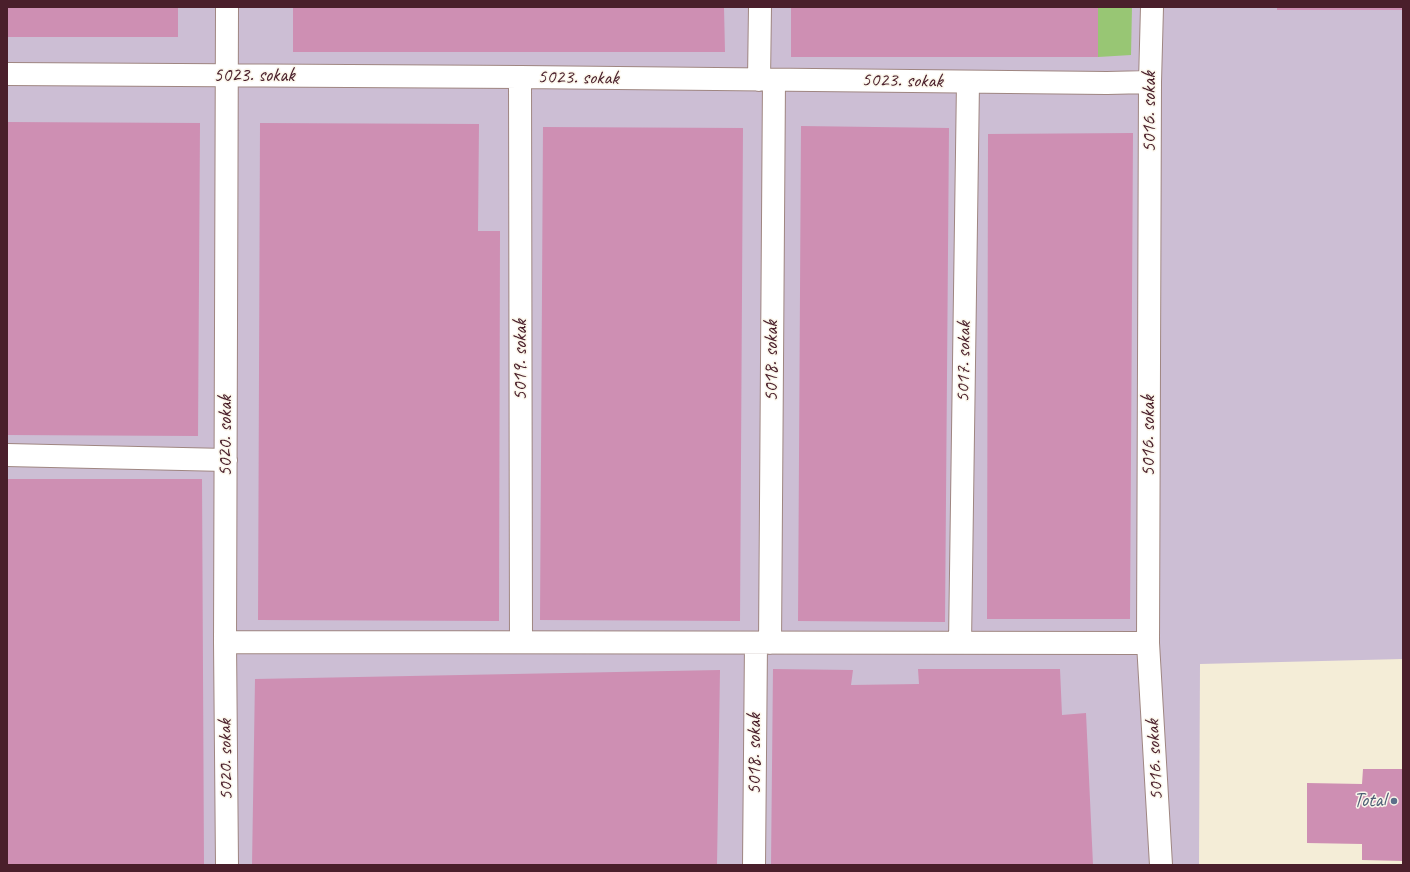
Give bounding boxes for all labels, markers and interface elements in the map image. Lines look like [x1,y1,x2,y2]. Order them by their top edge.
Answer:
street label: 5023. sokak [213,64,295,88]
street label: 5023. sokak [537,65,619,91]
street label: 5023. sokak [861,68,943,94]
street label: 5016. sokak [1138,71,1162,153]
street label: 5019. sokak [509,319,533,401]
street label: 5018. sokak [760,320,784,402]
street label: 5017. sokak [951,321,977,403]
street label: 5020. sokak [214,395,238,477]
street label: 5016. sokak [1137,395,1161,477]
street label: 5018. sokak [743,713,767,795]
street label: 5020. sokak [213,719,239,801]
street label: 5016. sokak [1141,719,1169,801]
place label: Total [1354,789,1386,813]
marker: Total [1389,796,1399,806]

